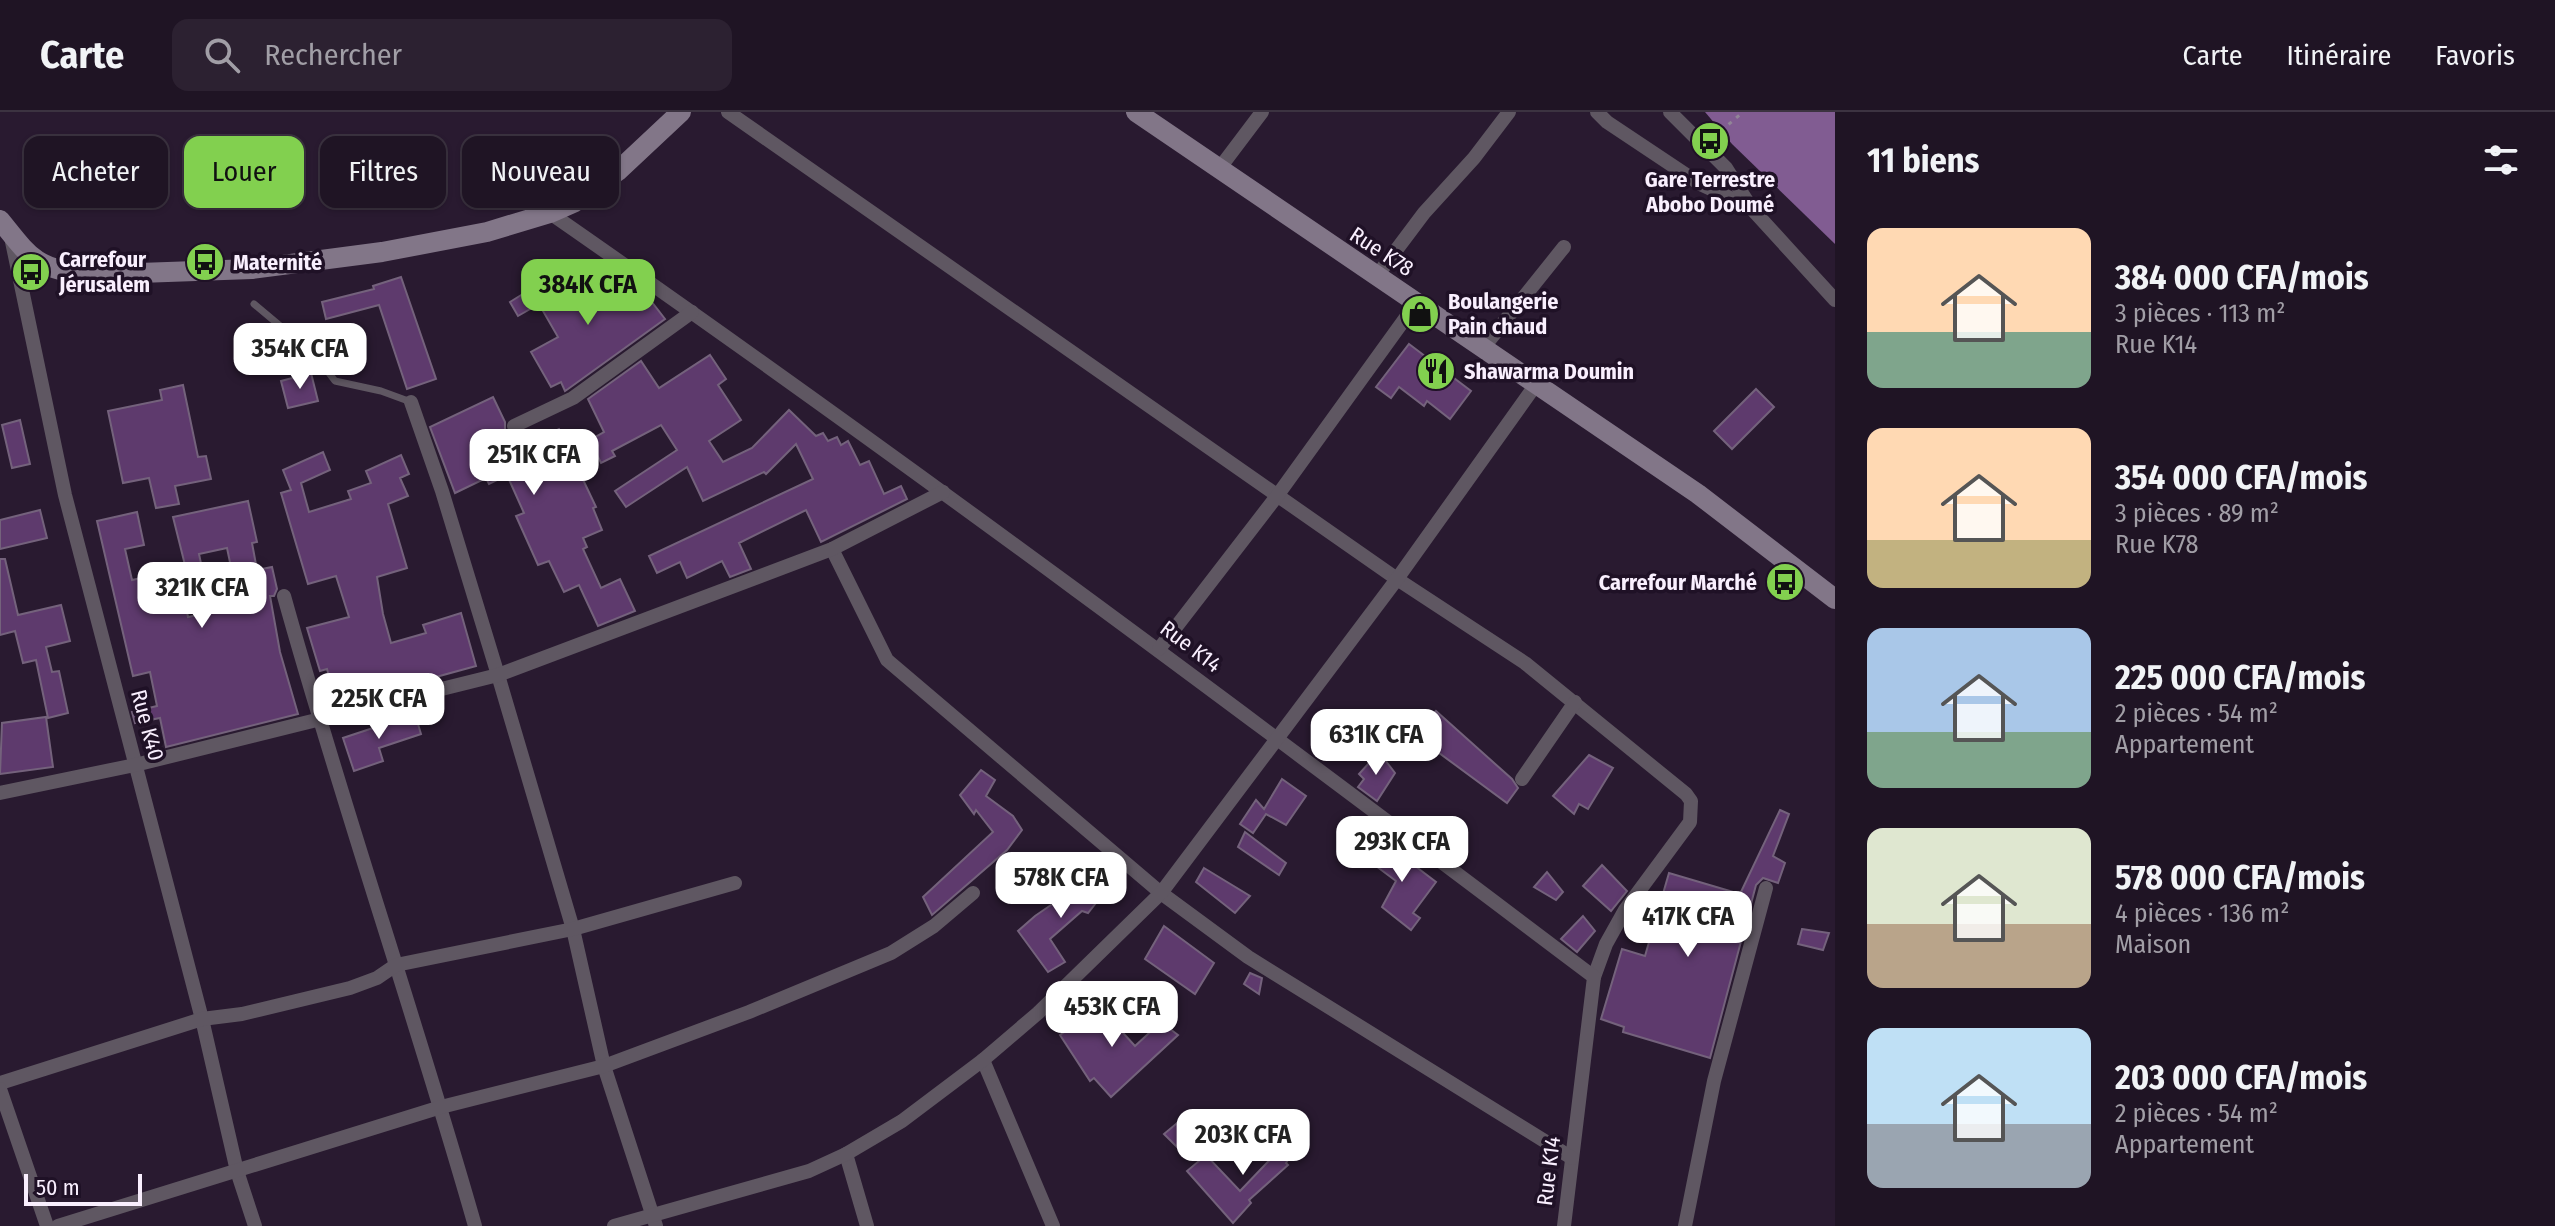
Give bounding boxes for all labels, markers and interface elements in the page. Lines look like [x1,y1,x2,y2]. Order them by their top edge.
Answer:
search box [172,19,732,91]
text: Carte [40,32,124,78]
icon: search [200,33,244,77]
text: Rechercher [264,37,402,73]
text: Carte [2183,39,2243,72]
text: Itinéraire [2287,39,2391,72]
text: Favoris [2435,39,2515,72]
bus stop icon: Gare Terrestre Abobo Doumé [1689,120,1731,162]
chip: Acheter [24,136,168,208]
chip: Louer [184,136,304,208]
chip: Filtres [320,136,446,208]
chip: Nouveau [462,136,619,208]
icon: filters [2479,138,2523,182]
text: 11 biens [1867,140,1979,181]
place label: Gare Terrestre Abobo Doumé [1645,166,1775,218]
street label: Rue K78 [1345,221,1419,282]
bus stop icon: Maternité [184,241,226,283]
place label: Carrefour Jérusalem [58,246,150,298]
place label: Maternité [233,249,322,276]
bus stop icon: Carrefour Jérusalem [10,251,52,293]
text: 384 000 CFA/mois [2115,257,2369,298]
pin: 384K CFA [505,259,671,327]
icon: home [1931,260,2027,356]
text: 384K CFA [539,269,637,300]
place label: Boulangerie Pain chaud [1448,288,1558,340]
shop icon: Boulangerie Pain chaud [1399,293,1441,335]
text: 3 pièces · 113 m² [2115,298,2285,329]
pin: 354K CFA [217,323,383,391]
text: Rue K14 [2115,329,2197,360]
text: 354K CFA [252,333,348,364]
restaurant icon: Shawarma Doumin [1415,350,1457,392]
place label: Shawarma Doumin [1464,358,1634,385]
pin: 251K CFA [451,429,617,497]
text: 251K CFA [488,439,580,470]
text: 354 000 CFA/mois [2115,457,2367,498]
icon: home [1931,460,2027,556]
text: 3 pièces · 89 m² [2115,498,2279,529]
text: Rue K78 [2115,529,2199,560]
bus stop icon: Carrefour Marché [1764,561,1806,603]
pin: 321K CFA [119,562,285,630]
place label: Carrefour Marché [1599,569,1757,596]
text: 321K CFA [155,572,249,603]
street label: Rue K14 [1155,615,1227,678]
text: 225 000 CFA/mois [2115,657,2365,698]
icon: home [1931,660,2027,756]
pin: 225K CFA [296,673,462,741]
text: 225K CFA [331,683,427,714]
street label: Rue K40 [125,687,170,764]
text: 2 pièces · 54 m² [2115,698,2278,729]
pin: 631K CFA [1293,709,1459,777]
text: 631K CFA [1329,719,1423,750]
text: Appartement [2115,729,2254,760]
pin: 293K CFA [1319,816,1485,884]
text: 293K CFA [1354,826,1450,857]
pin: 578K CFA [978,852,1144,920]
text: 578 000 CFA/mois [2115,857,2365,898]
icon: home [1931,860,2027,956]
text: 578K CFA [1013,862,1109,893]
pin: 417K CFA [1605,891,1771,959]
text: 4 pièces · 136 m² [2115,898,2289,929]
text: 417K CFA [1642,901,1734,932]
text: Maison [2115,929,2191,960]
pin: 453K CFA [1029,981,1195,1049]
text: 453K CFA [1064,991,1160,1022]
text: 203 000 CFA/mois [2115,1057,2367,1098]
icon: home [1931,1060,2027,1156]
text: 2 pièces · 54 m² [2115,1098,2278,1129]
pin: 203K CFA [1160,1109,1326,1177]
text: 203K CFA [1195,1119,1291,1150]
text: Appartement [2115,1129,2254,1160]
street label: Rue K14 [1531,1135,1566,1207]
scale bar [24,1170,142,1206]
text: 50 m [36,1174,80,1201]

